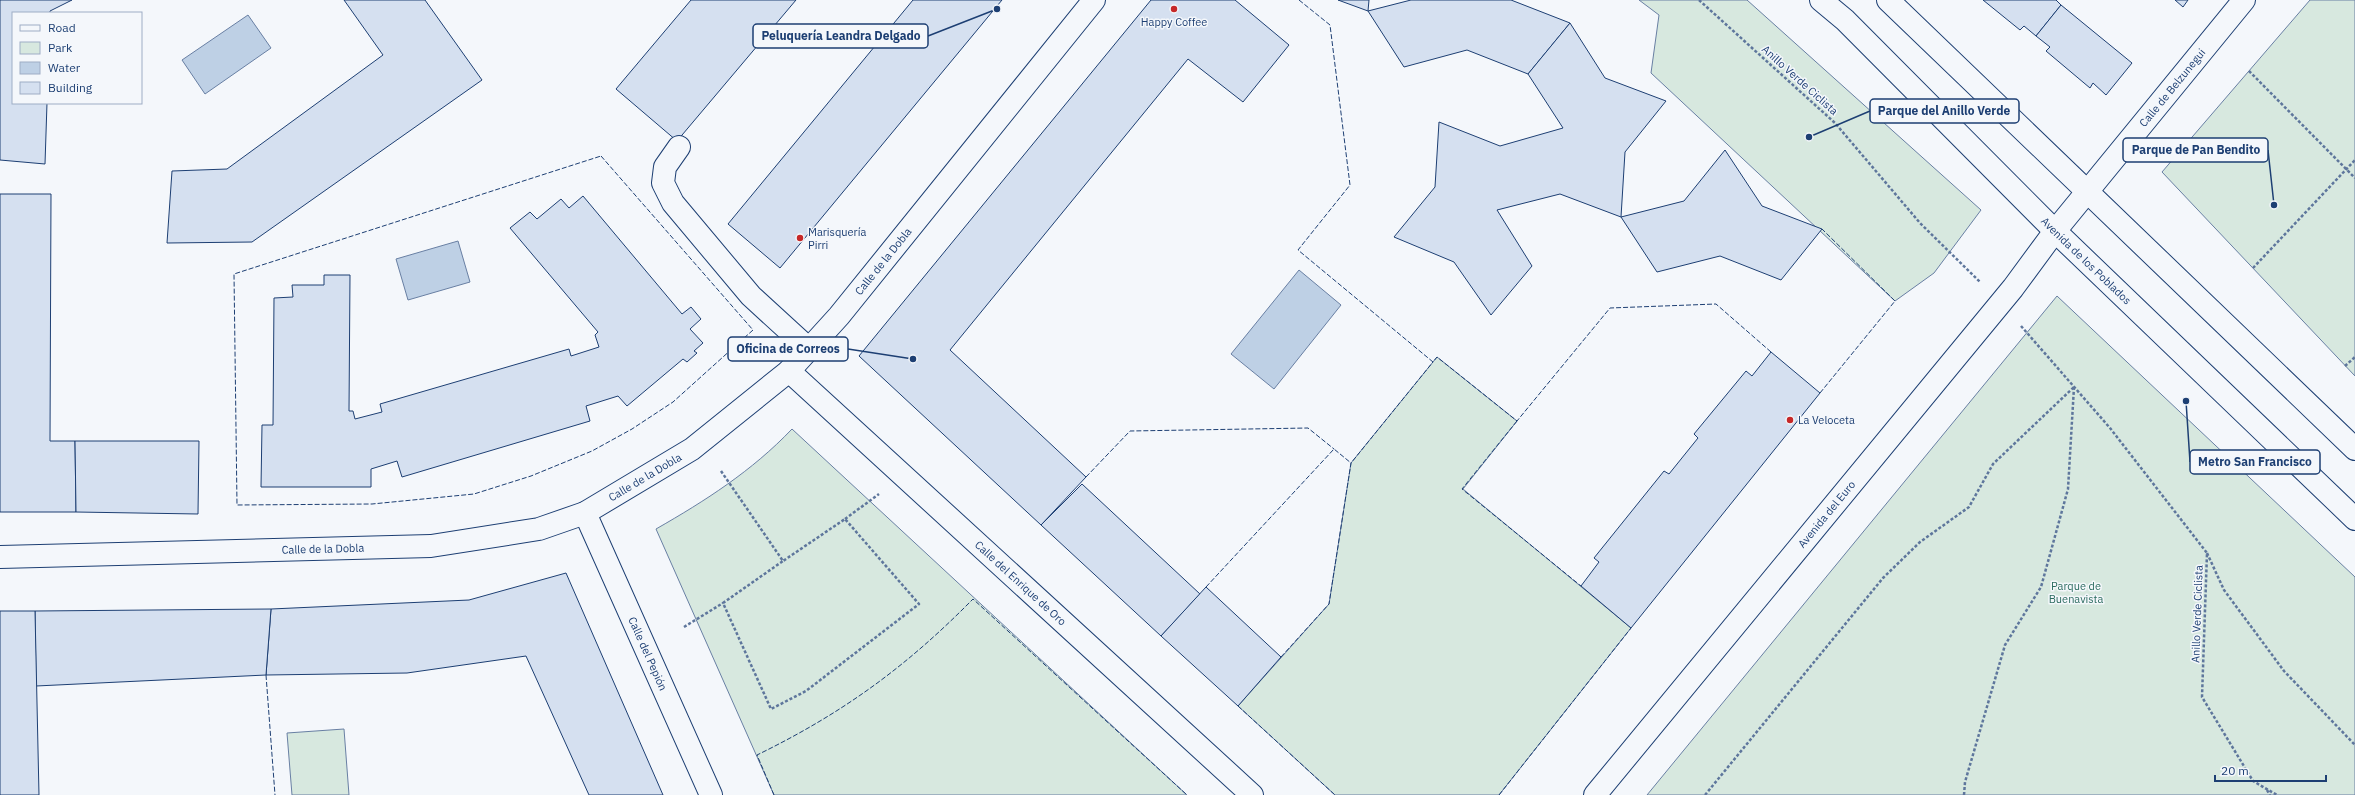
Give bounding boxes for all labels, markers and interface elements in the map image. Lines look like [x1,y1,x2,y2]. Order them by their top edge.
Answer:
marker: Happy Coffee [1169,4,1179,14]
legend [12,12,142,104]
place label: Happy Coffee [1141,15,1207,29]
text: Road [48,20,76,35]
callout: Peluquería Leandra Delgado [753,24,928,48]
text: Peluquería Leandra Delgado [761,28,921,43]
text: Park [48,40,73,55]
street label: Anillo Verde Ciclista [1759,42,1841,118]
street label: Calle de Belzunegui [2136,46,2208,130]
text: Water [48,60,81,75]
text: Building [48,80,93,95]
callout: Parque del Anillo Verde [1870,99,2019,123]
text: Parque del Anillo Verde [1878,103,2010,118]
callout: Parque de Pan Bendito [2123,138,2268,162]
text: Parque de Pan Bendito [2132,142,2261,157]
street label: Avenida de los Poblados [2038,214,2134,307]
place label: Marisquería Pirri [808,225,866,252]
street label: Calle de la Dobla [852,225,915,298]
marker: Marisquería Pirri [795,233,805,243]
callout: Oficina de Correos [728,337,848,361]
text: Oficina de Correos [736,341,840,356]
place label: La Veloceta [1798,413,1855,427]
marker: La Veloceta [1785,415,1795,425]
street label: Calle de la Dobla [606,450,684,504]
callout: Metro San Francisco [2190,450,2320,474]
text: Metro San Francisco [2198,454,2312,469]
street label: Avenida del Euro [1795,478,1858,551]
street label: Calle del Enrique de Oro [972,538,1069,628]
street label: Calle de la Dobla [281,541,365,557]
street label: Anillo Verde Ciclista [2188,565,2206,663]
park label: Parque de Buenavista [2049,579,2103,606]
street label: Calle del Pepión [625,614,670,693]
scale bar [2215,757,2326,783]
text: 20 m [2221,763,2249,778]

